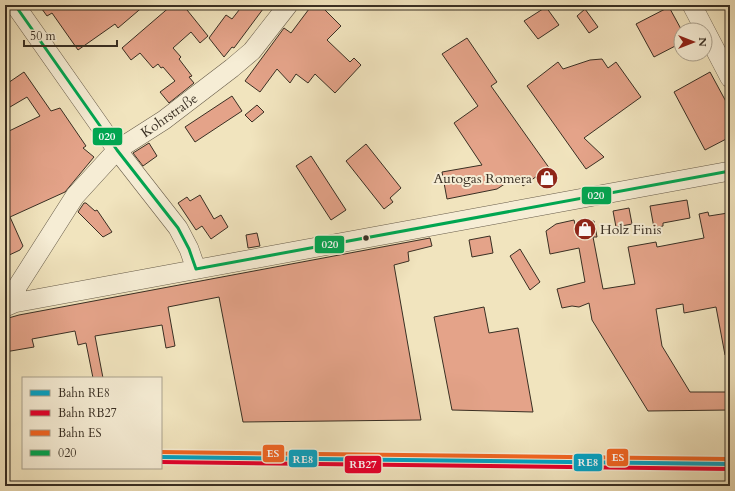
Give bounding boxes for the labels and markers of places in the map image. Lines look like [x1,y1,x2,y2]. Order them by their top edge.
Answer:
shop icon: Autogas Romera [534,165,560,191]
place label: Autogas Romera [433,169,532,188]
shop icon: Holz Finis [572,216,598,242]
place label: Holz Finis [600,220,662,239]
unlabelled marker [361,233,371,243]

